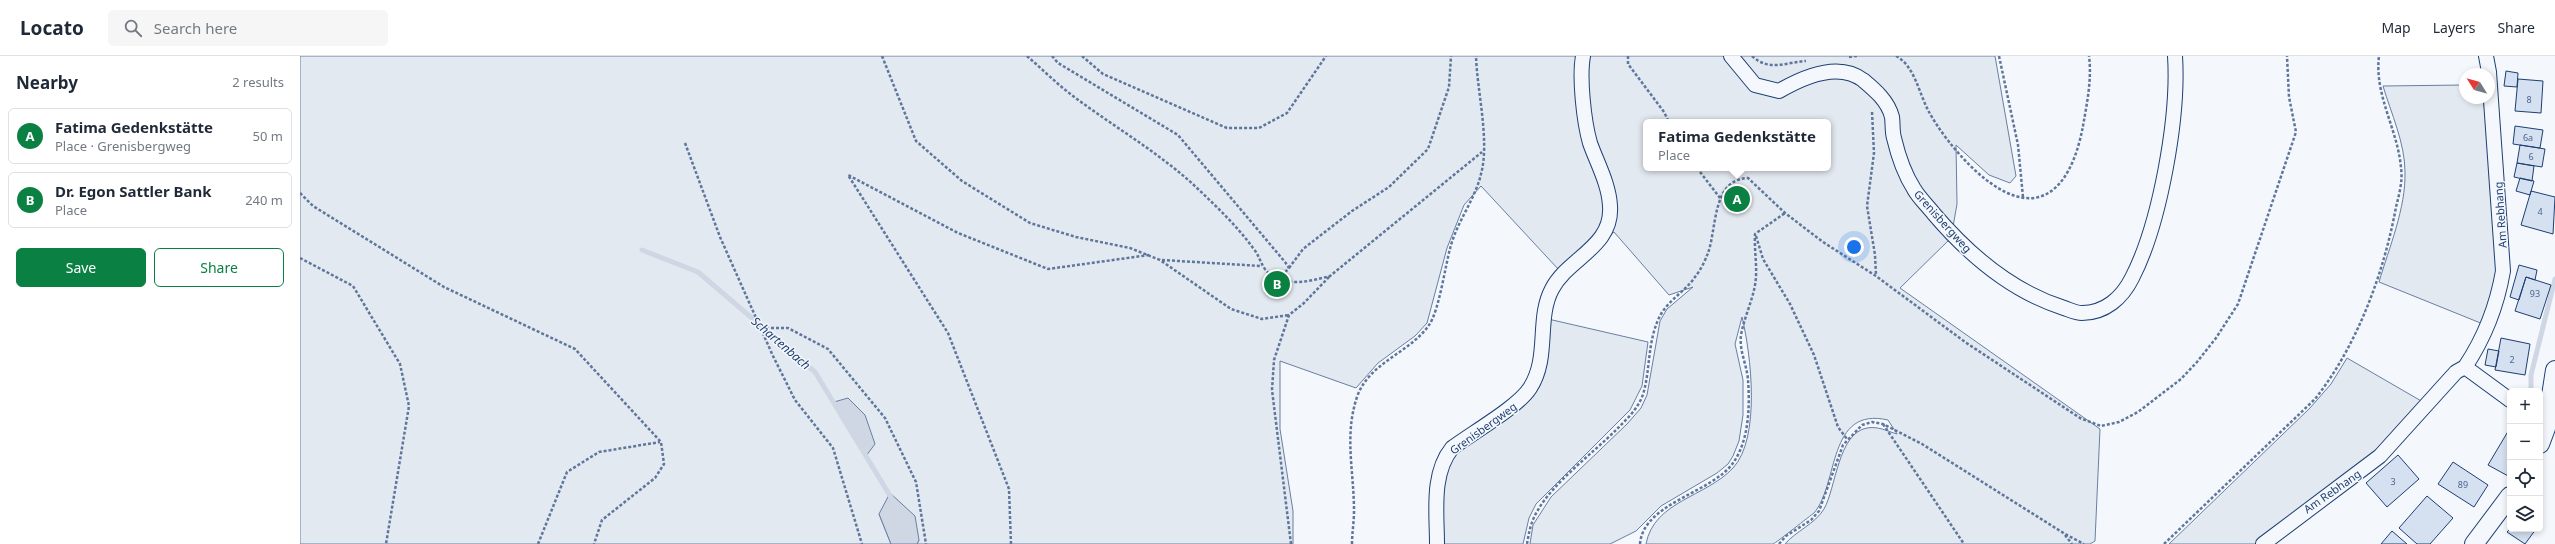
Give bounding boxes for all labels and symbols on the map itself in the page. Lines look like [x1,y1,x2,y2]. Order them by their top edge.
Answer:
north arrow [2459,68,2495,104]
house number: 8 [2526,93,2532,106]
house number: 6a [2523,131,2533,144]
house number: 6 [2528,150,2534,163]
street label: Am Rebhang [2490,181,2510,249]
pin: A [1724,184,1750,214]
street label: Grenisbergweg [1911,187,1975,255]
house number: 4 [2537,205,2543,218]
your location [1844,237,1864,257]
pin: B [1264,269,1290,299]
house number: 93 [2530,287,2540,300]
water label: Schartenbach [748,313,814,373]
house number: 2 [2509,353,2515,366]
street label: Grenisbergweg [1447,399,1519,457]
street label: Am Rebhang [2300,466,2364,516]
house number: 3 [2390,475,2396,488]
house number: 89 [2458,478,2468,491]

